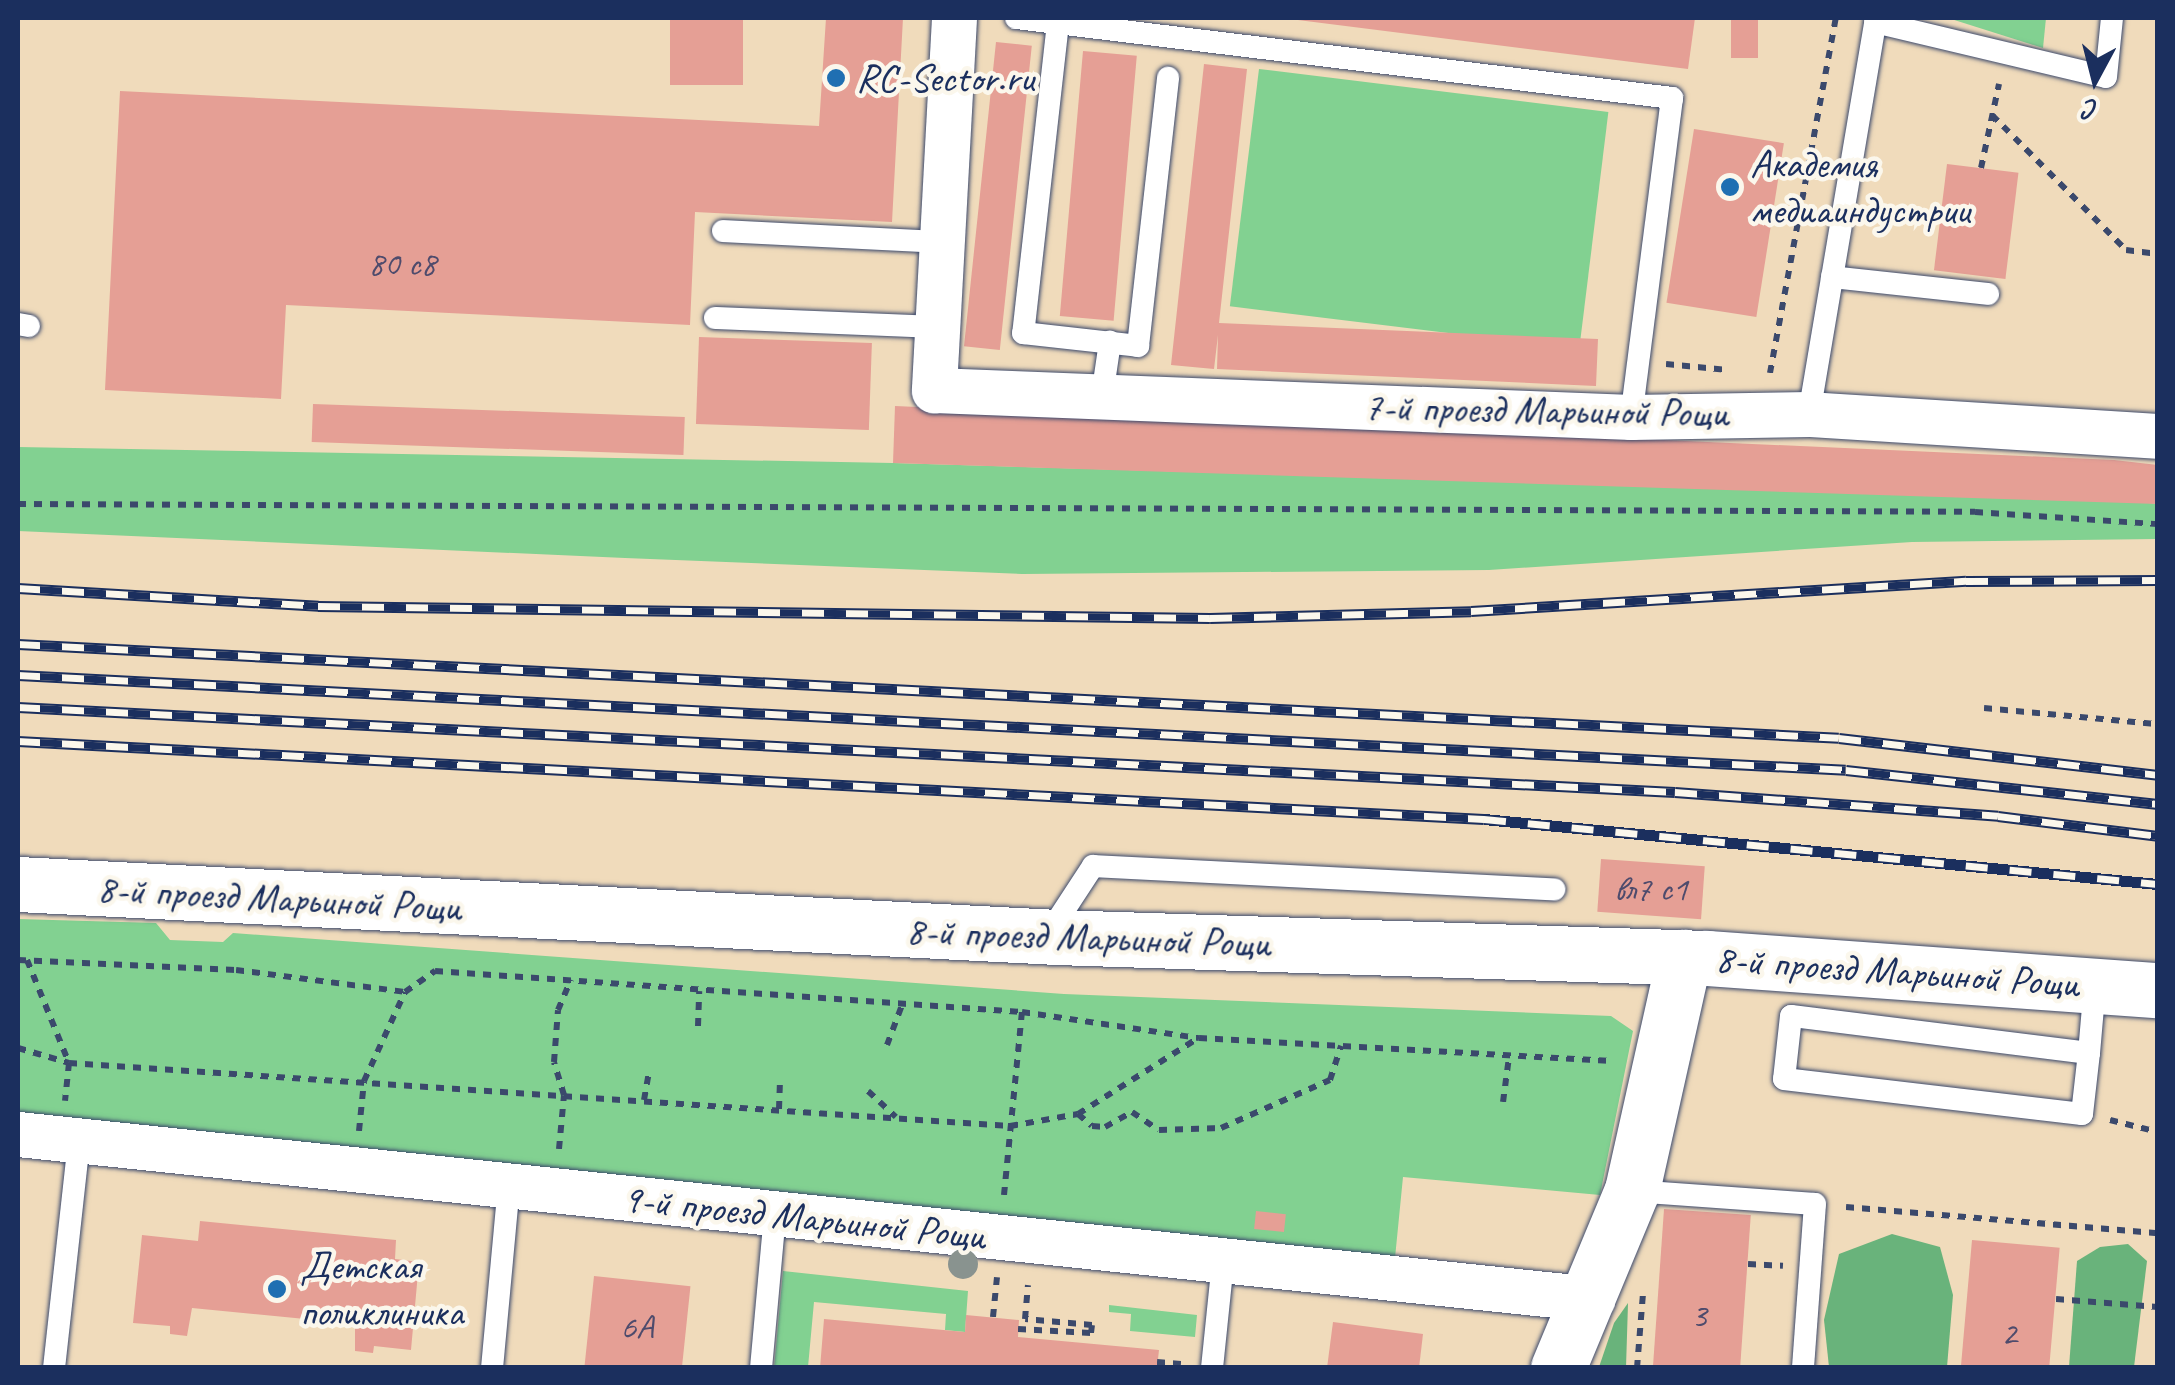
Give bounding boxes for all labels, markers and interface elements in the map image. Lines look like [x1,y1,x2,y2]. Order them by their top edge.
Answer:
north arrow [2045,30,2145,130]
place label: RC-Sector.ru [856,54,1034,102]
marker: RC-Sector.ru [825,67,847,89]
text: С [2082,92,2100,128]
place label: Академия медиаиндустрии [1750,140,1970,234]
marker: Академия медиаиндустрии [1719,176,1741,198]
house number: 80 с8 [368,243,436,285]
street label: 7-й проезд Марьиной Рощи [1362,383,1730,437]
street label: 8-й проезд Марьиной Рощи [94,864,464,932]
house number: вл7 с1 [1614,868,1688,910]
street label: 8-й проезд Марьиной Рощи [904,907,1272,967]
street label: 8-й проезд Марьиной Рощи [1712,934,2082,1008]
street label: 9-й проезд Марьиной Рощи [619,1174,989,1260]
place label: Детская поликлиника [300,1242,463,1336]
marker: Детская поликлиника [264,1276,290,1302]
house number: 3 [1691,1295,1707,1337]
house number: 6А [620,1306,654,1348]
house number: 2 [2001,1312,2017,1354]

